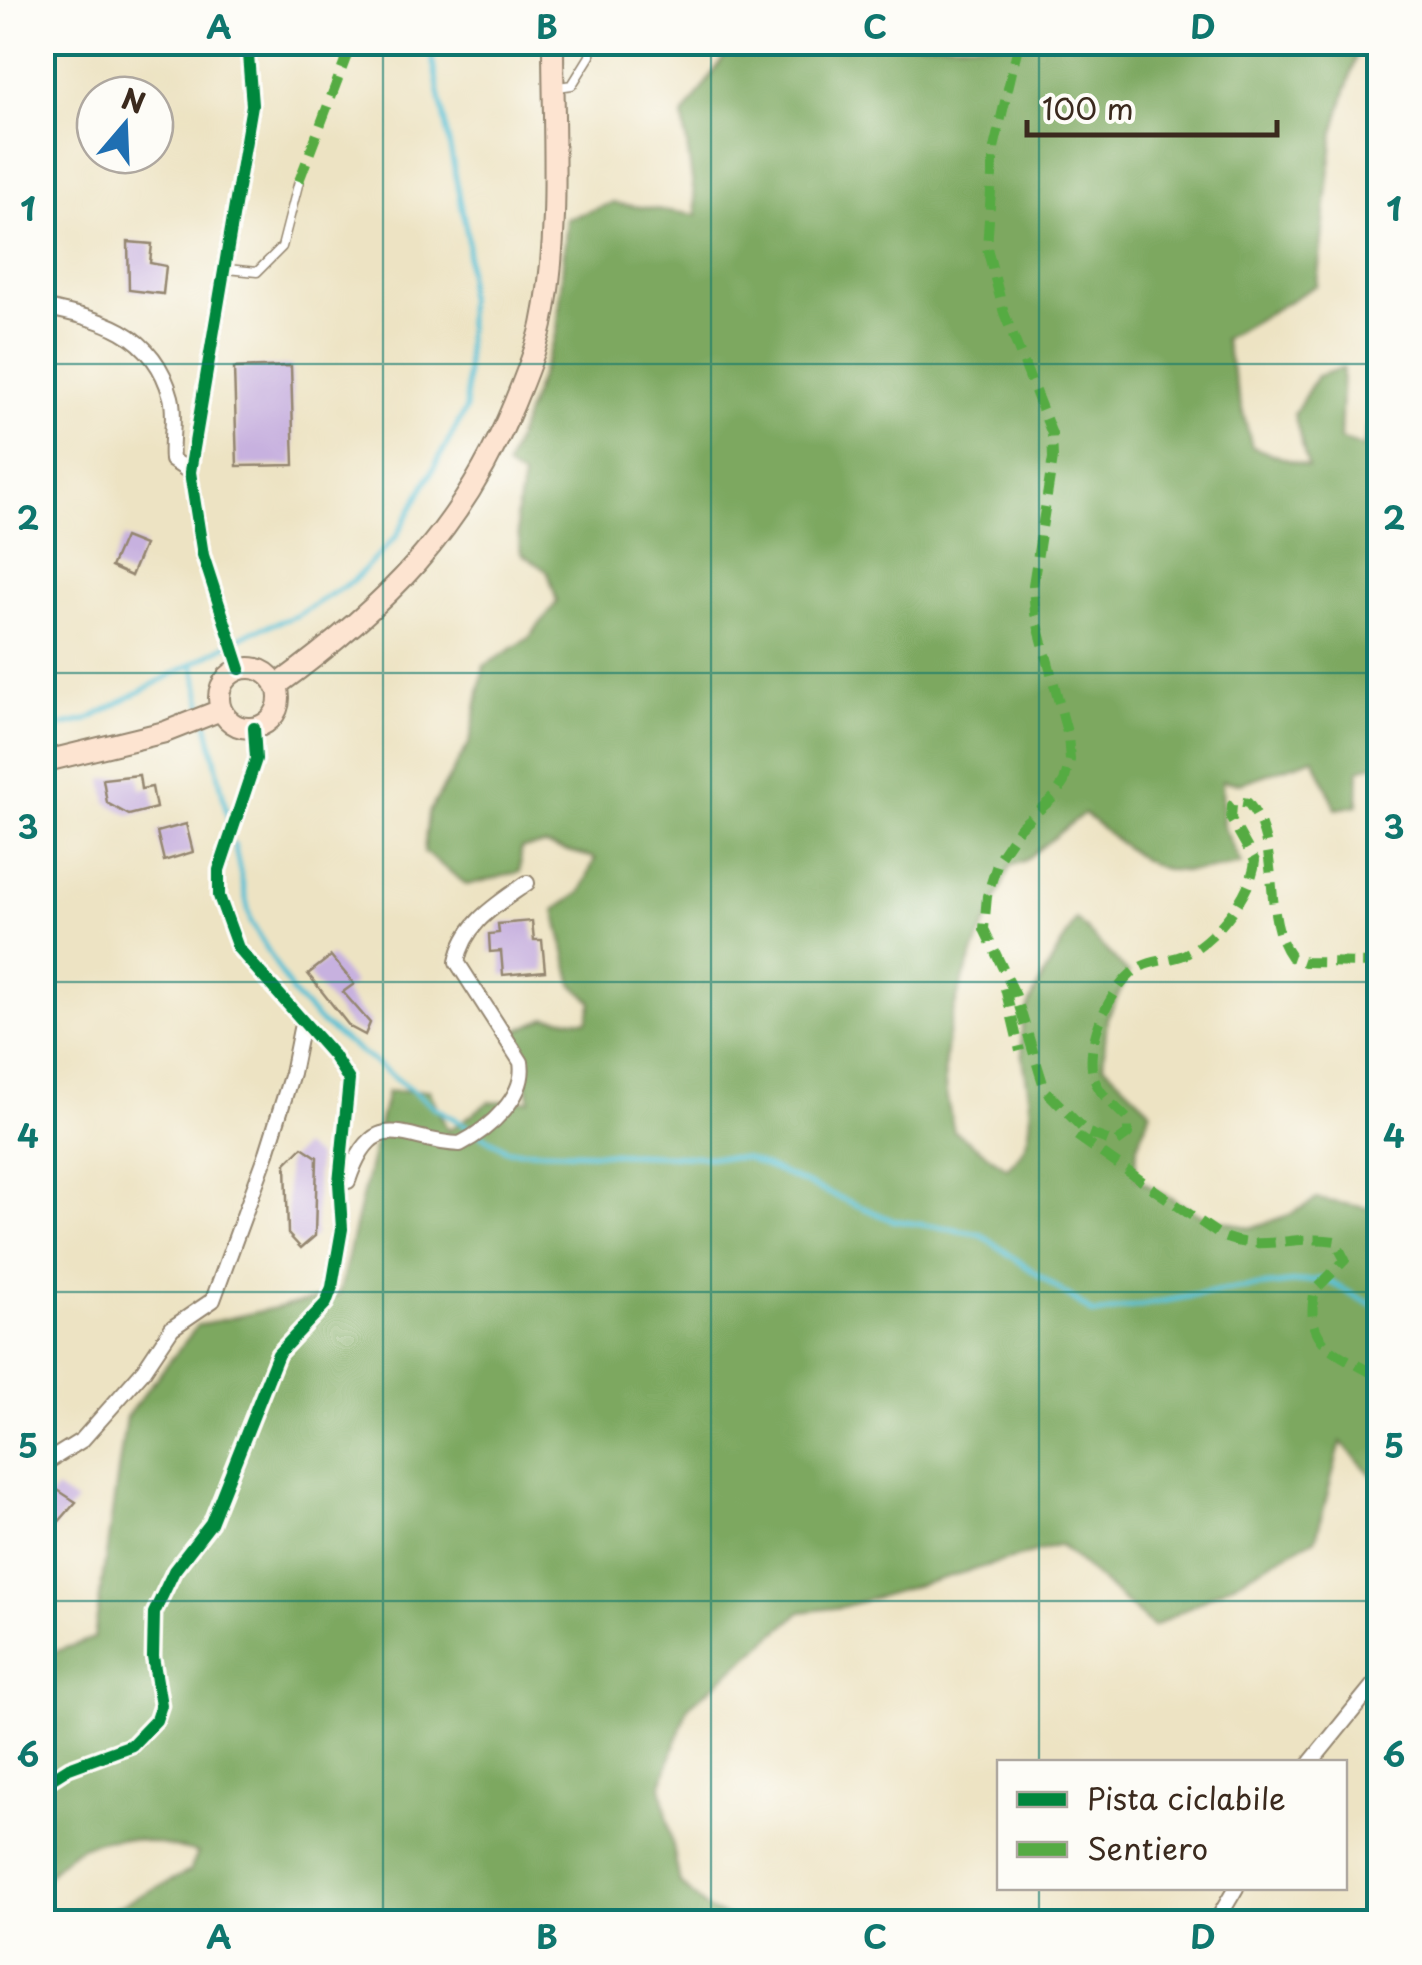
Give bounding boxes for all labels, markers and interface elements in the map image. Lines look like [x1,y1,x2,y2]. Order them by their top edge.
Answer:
text: A [206,2,232,50]
text: B [536,2,558,50]
text: C [863,2,887,50]
text: D [1190,2,1216,50]
north arrow [75,75,175,175]
scale bar [1027,75,1277,137]
text: N [116,76,151,124]
text: 100 m [1042,85,1134,130]
text: 1 [20,184,36,232]
text: 1 [1386,184,1402,232]
text: 2 [17,493,39,541]
text: 2 [1383,493,1405,541]
text: 3 [18,802,38,850]
text: 3 [1384,802,1404,850]
text: 4 [17,1111,39,1159]
text: 4 [1383,1111,1405,1159]
text: 5 [18,1421,38,1469]
text: 5 [1384,1421,1404,1469]
text: 6 [17,1730,39,1778]
text: 6 [1383,1730,1405,1778]
legend [997,1760,1347,1890]
text: Pista ciclabile [1087,1775,1286,1820]
text: Sentiero [1087,1825,1208,1870]
text: A [206,1912,232,1960]
text: B [536,1912,558,1960]
text: C [863,1912,887,1960]
text: D [1190,1912,1216,1960]

